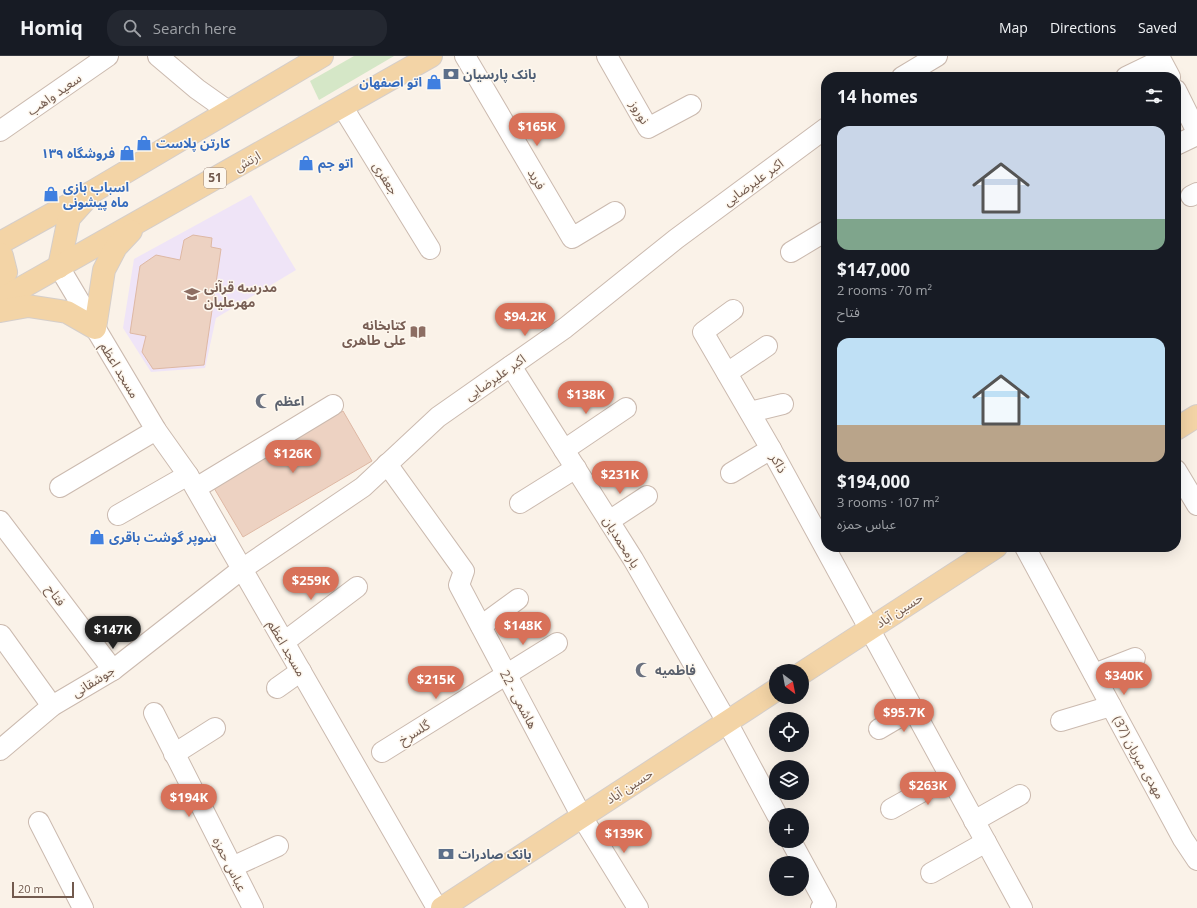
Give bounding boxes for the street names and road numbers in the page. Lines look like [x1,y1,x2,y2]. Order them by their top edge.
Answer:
street label: سعید واهب [23,69,85,119]
street label: نوروز [625,96,654,127]
street label: ارتش [230,146,264,176]
street label: اکبر علیرضایی [719,154,787,210]
street label: جعفری [369,158,403,198]
street label: فرید [524,165,550,193]
road number: 51 [204,168,226,188]
street label: مسجد اعظم [94,339,144,403]
street label: اکبر علیرضایی [461,349,529,405]
street label: ذاکر [766,449,792,476]
street label: یارمحمدیان [599,513,645,571]
street label: فتاح [40,580,70,611]
street label: حسین آباد [872,588,926,632]
street label: مسجد اعظم [262,616,311,681]
street label: جوشقانی [68,661,118,701]
street label: هاشمی - 22 [496,666,542,732]
street label: مهدی میریان (37) [1109,712,1169,802]
street label: گلسرخ [395,715,435,750]
street label: حسین آباد [602,764,656,808]
street label: عباس حمزه [209,834,252,895]

